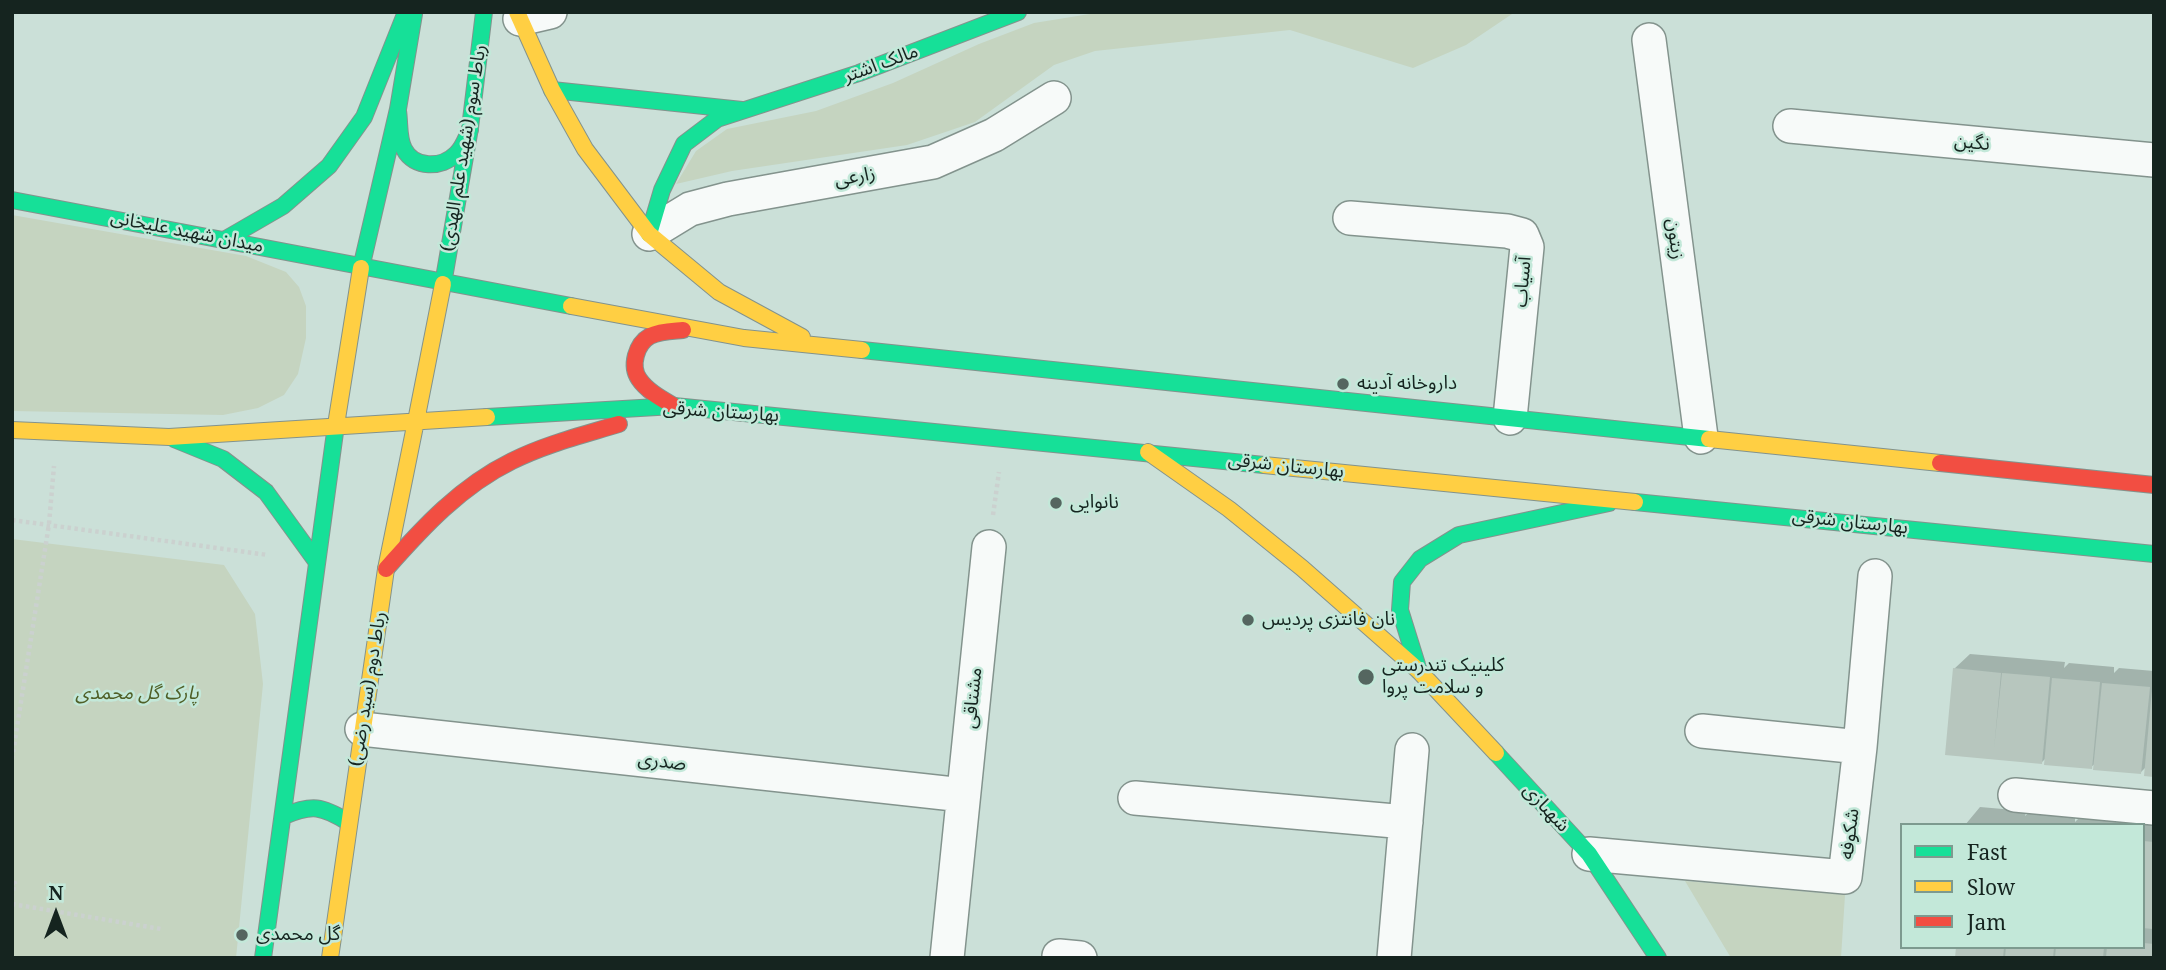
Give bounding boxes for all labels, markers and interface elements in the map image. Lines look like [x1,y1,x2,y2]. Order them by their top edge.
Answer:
street label: مالک اشتر [840,40,922,88]
street label: رباط سوم (شهید علم الهدی) [436,43,492,253]
street label: نگین [1953,130,1991,156]
street label: زارعی [833,162,877,192]
street label: میدان شهید علیخانی [109,206,265,258]
street label: زیتون [1661,217,1689,261]
street label: آسیاب [1509,256,1537,308]
place label: داروخانه آدینه [1357,373,1457,395]
marker: داروخانه آدینه [1335,376,1351,392]
street label: بهارستان شرقی [662,397,780,427]
street label: بهارستان شرقی [1227,449,1345,483]
place label: نانوایی [1070,492,1119,514]
marker: نانوایی [1048,495,1064,511]
street label: بهارستان شرقی [1791,505,1909,539]
place label: نان فانتزی پردیس [1262,609,1395,631]
street label: رباط دوم (سید رضی) [345,610,391,768]
marker: نان فانتزی پردیس [1240,612,1256,628]
place label: کلینیک تندرستی و سلامت پروا [1382,655,1504,699]
street label: مشتاقی [958,666,988,730]
marker: کلینیک تندرستی و سلامت پروا [1356,667,1376,687]
park label: پارک گل محمدی [75,683,199,705]
street label: صدری [637,748,687,776]
street label: شهبازی [1518,779,1574,837]
street label: شکوفه [1836,807,1864,861]
legend [1900,823,2145,949]
text: Fast [1967,838,2007,866]
text: Slow [1967,873,2015,901]
north arrow [21,879,91,949]
text: N [49,880,63,906]
text: Jam [1967,908,2006,936]
place label: گل محمدی [256,924,340,946]
marker: گل محمدی [234,927,250,943]

